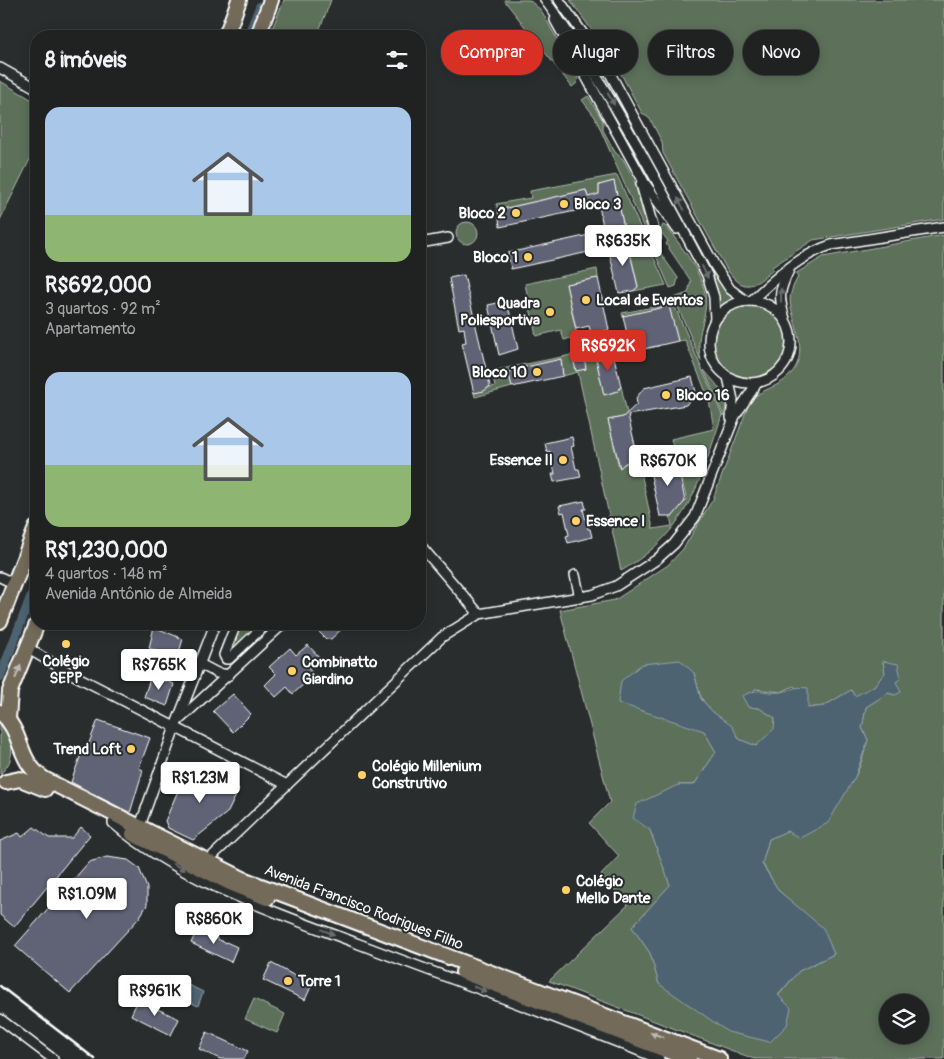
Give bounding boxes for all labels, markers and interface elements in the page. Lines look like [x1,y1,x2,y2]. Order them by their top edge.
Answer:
chip: Comprar [441,30,543,75]
chip: Alugar [553,30,638,75]
chip: Filtros [648,30,733,75]
chip: Novo [743,30,819,75]
icon: filters [383,46,411,74]
text: 8 imóveis [45,47,126,74]
one-way arrow [606,92,615,106]
icon: home [183,139,273,229]
place label: Bloco 3 [574,195,621,214]
one-way arrow [677,196,685,211]
marker: Bloco 3 [558,198,570,210]
place label: Bloco 2 [459,204,506,223]
marker: Bloco 2 [510,207,522,219]
pin: R$635K [582,224,664,267]
text: R$635K [596,231,650,251]
place label: Bloco 1 [473,248,518,267]
marker: Bloco 1 [522,251,534,263]
one-way arrow [701,265,709,280]
text: R$692,000 [45,272,152,299]
one-way arrow [777,287,785,303]
place label: Local de Eventos [596,291,703,310]
place label: Quadra Poliesportiva [460,294,540,330]
marker: Local de Eventos [580,294,592,306]
text: 3 quartos · 92 m² [45,299,161,319]
marker: Quadra Poliesportiva [544,306,556,318]
text: Apartamento [45,319,136,339]
pin: R$692K [567,330,649,372]
text: R$692K [581,336,635,356]
place label: Bloco 10 [472,363,527,382]
marker: Bloco 10 [531,366,543,378]
place label: Bloco 16 [676,386,730,405]
marker: Bloco 16 [660,389,672,401]
icon: home [183,404,273,494]
pin: R$670K [627,444,709,487]
place label: Essence II [489,451,553,470]
text: R$670K [640,451,696,471]
marker: Essence II [557,454,569,466]
place label: Essence I [586,512,645,531]
marker: Essence I [570,515,582,527]
text: R$1,230,000 [45,537,168,564]
text: 4 quartos · 148 m² [45,564,168,584]
text: Avenida Antônio de Almeida [45,584,232,604]
marker: Colégio SEPP [60,638,72,650]
pin: R$765K [118,648,200,691]
place label: Colégio SEPP [42,652,90,688]
place label: Combinatto Giardino [302,653,377,689]
text: R$765K [132,655,186,675]
one-way arrow [14,664,22,679]
marker: Combinatto Giardino [286,665,298,677]
place label: Trend Loft [52,740,122,759]
marker: Trend Loft [125,743,137,755]
place label: Colégio Millenium Construtivo [372,757,482,793]
pin: R$1.23M [154,762,246,804]
text: R$1.23M [172,768,228,788]
marker: Colégio Millenium Construtivo [356,769,368,781]
street label: Avenida Francisco Rodrigues Filho [262,861,466,954]
one-way arrow [173,862,186,871]
place label: Colégio Mello Dante [576,872,651,908]
pin: R$1.09M [41,878,133,920]
text: R$1.09M [58,884,116,904]
marker: Colégio Mello Dante [560,884,572,896]
pin: R$860K [173,902,255,945]
text: R$860K [186,909,242,929]
one-way arrow [320,929,335,936]
place label: Torre 1 [297,972,341,991]
pin: R$961K [114,974,196,1017]
marker: Torre 1 [282,975,294,987]
text: R$961K [129,981,181,1001]
one-way arrow [473,985,488,993]
map controls [879,994,929,1044]
button: layers [879,994,929,1044]
one-way arrow [649,1031,664,1039]

